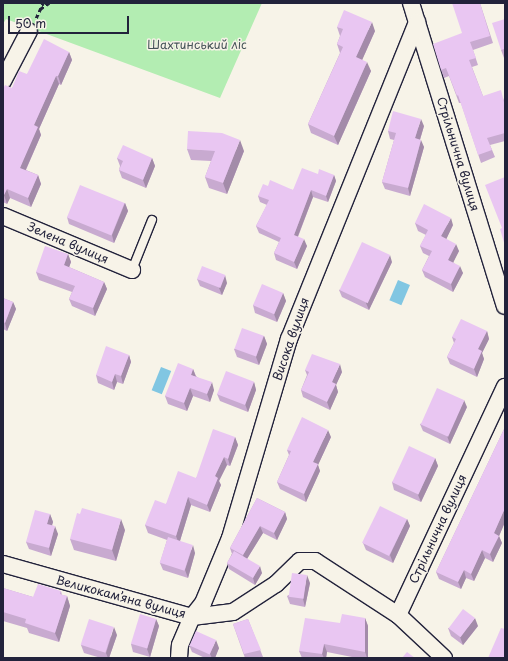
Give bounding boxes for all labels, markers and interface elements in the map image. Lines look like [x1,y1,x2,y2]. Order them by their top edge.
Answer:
scale bar [10,8,131,34]
text: 50 m [15,14,46,32]
park label: Шахтинський ліс [147,38,247,52]
street label: Стрільнична вулиця [434,95,482,213]
street label: Зелена вулиця [25,219,111,267]
street label: Висока вулиця [270,295,312,383]
street label: Стрільнична вулиця [406,472,470,586]
street label: Великокамʼяна вулиця [54,573,188,621]

